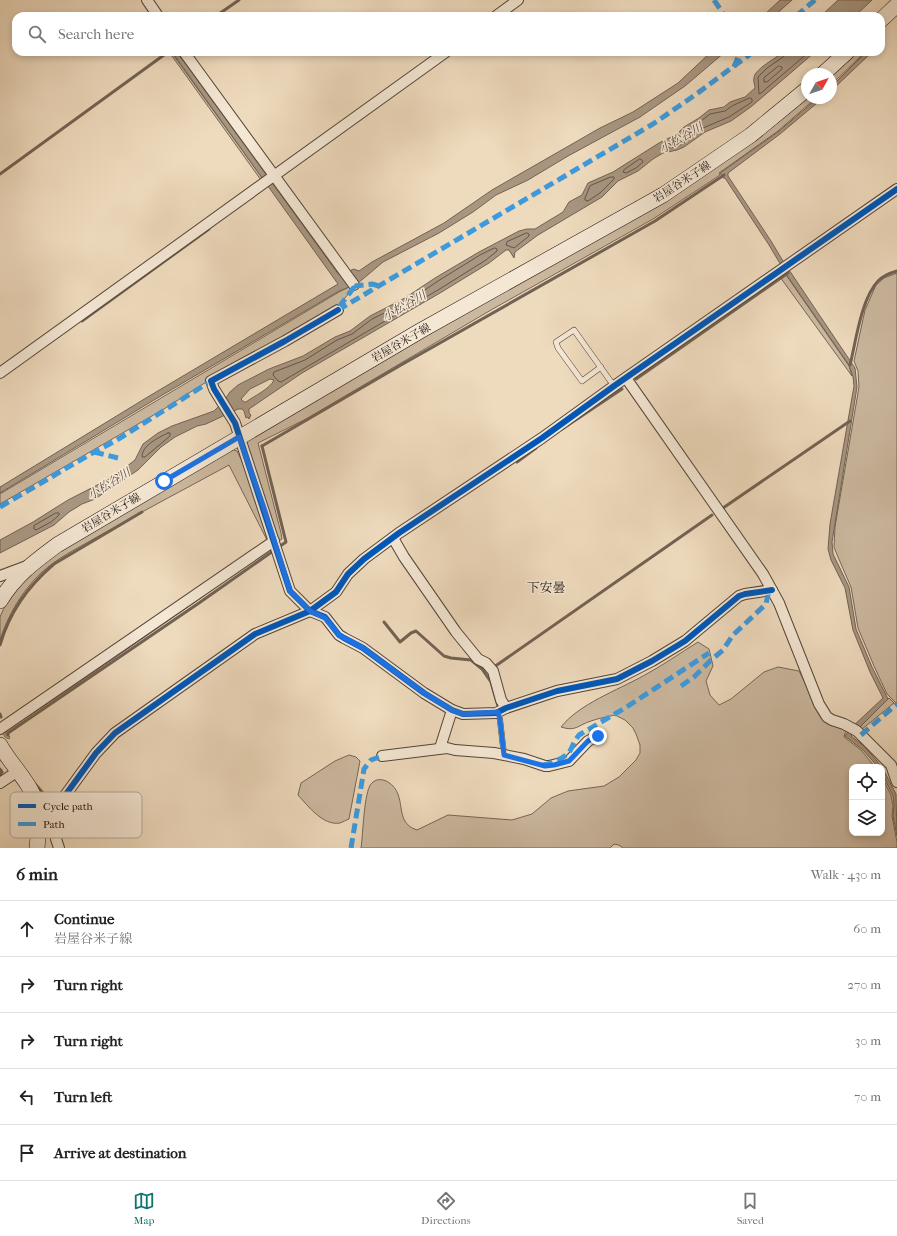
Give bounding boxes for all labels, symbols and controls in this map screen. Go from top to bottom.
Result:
search box [12,12,885,56]
icon: search [26,23,48,45]
text: Search here [58,25,134,43]
north arrow [801,68,837,104]
water label: 小松谷川 [657,119,707,156]
street label: 岩屋谷米子線 [651,159,713,205]
water label: 小松谷川 [380,287,430,324]
street label: 岩屋谷米子線 [369,321,433,365]
water label: 小松谷川 [85,464,135,503]
route start [155,472,173,490]
street label: 岩屋谷米子線 [79,490,143,536]
district label: 下安曇 [526,580,566,595]
route end [589,727,607,745]
map controls [849,764,885,836]
button: locate [849,764,885,800]
legend [10,792,142,838]
text: Cycle path [43,800,94,813]
button: layers [849,800,885,836]
text: Path [43,818,66,831]
text: 6 min [16,864,58,884]
text: Walk · 430 m [811,867,881,882]
text: Continue [54,910,114,928]
icon: ahead [16,918,38,940]
text: 60 m [853,921,881,936]
text: 岩屋谷米子線 [54,931,132,946]
icon: right [16,974,38,996]
text: Turn right [54,976,123,994]
text: 270 m [847,977,881,992]
icon: right [16,1030,38,1052]
text: Turn right [54,1032,123,1050]
text: 30 m [855,1033,881,1048]
icon: left [16,1086,38,1108]
text: Turn left [54,1088,112,1106]
text: 70 m [854,1089,881,1104]
icon: arrive [16,1142,38,1164]
text: Arrive at destination [54,1144,186,1162]
tab: Map [133,1190,155,1227]
tab: Directions [421,1190,471,1227]
tab: Saved [737,1190,764,1227]

